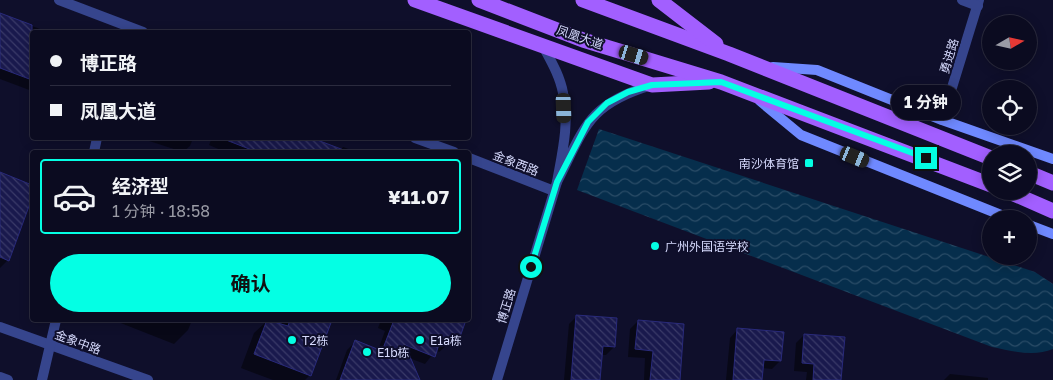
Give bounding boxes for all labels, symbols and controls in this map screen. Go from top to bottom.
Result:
north arrow [982,15,1038,70]
map controls [982,15,1037,265]
street label: 凤凰大道 [555,22,605,52]
street label: 勇进路 [937,37,961,75]
car [617,43,650,67]
text: 博正路 [80,51,137,74]
button: locate [982,80,1037,135]
callout: 1 分钟 [891,86,961,120]
text: 1 分钟 [904,92,948,112]
car [555,93,572,123]
text: 凤凰大道 [80,99,156,122]
car [838,144,871,170]
button: layers [982,145,1037,200]
street label: 金象西路 [491,147,541,179]
route end [915,147,937,169]
place label: 南沙体育馆 [739,156,799,171]
marker: 南沙体育馆 [803,157,815,169]
icon: car [52,174,97,219]
text: 经济型 [112,174,169,197]
text: ¥11.07 [388,185,449,208]
text: 1 分钟 · 18:58 [112,201,210,221]
button: + [982,210,1037,265]
place label: 广州外国语学校 [665,239,749,254]
marker: 广州外国语学校 [649,240,661,252]
button: 确认 [50,254,451,312]
route start [520,256,542,278]
street label: 博正路 [494,287,518,325]
street label: 金象中路 [53,327,103,357]
place label: T2栋 [302,333,328,348]
place label: E1a栋 [430,333,462,348]
marker: T2栋 [286,334,298,346]
marker: E1a栋 [414,334,426,346]
place label: E1b栋 [377,345,410,360]
marker: E1b栋 [361,346,373,358]

